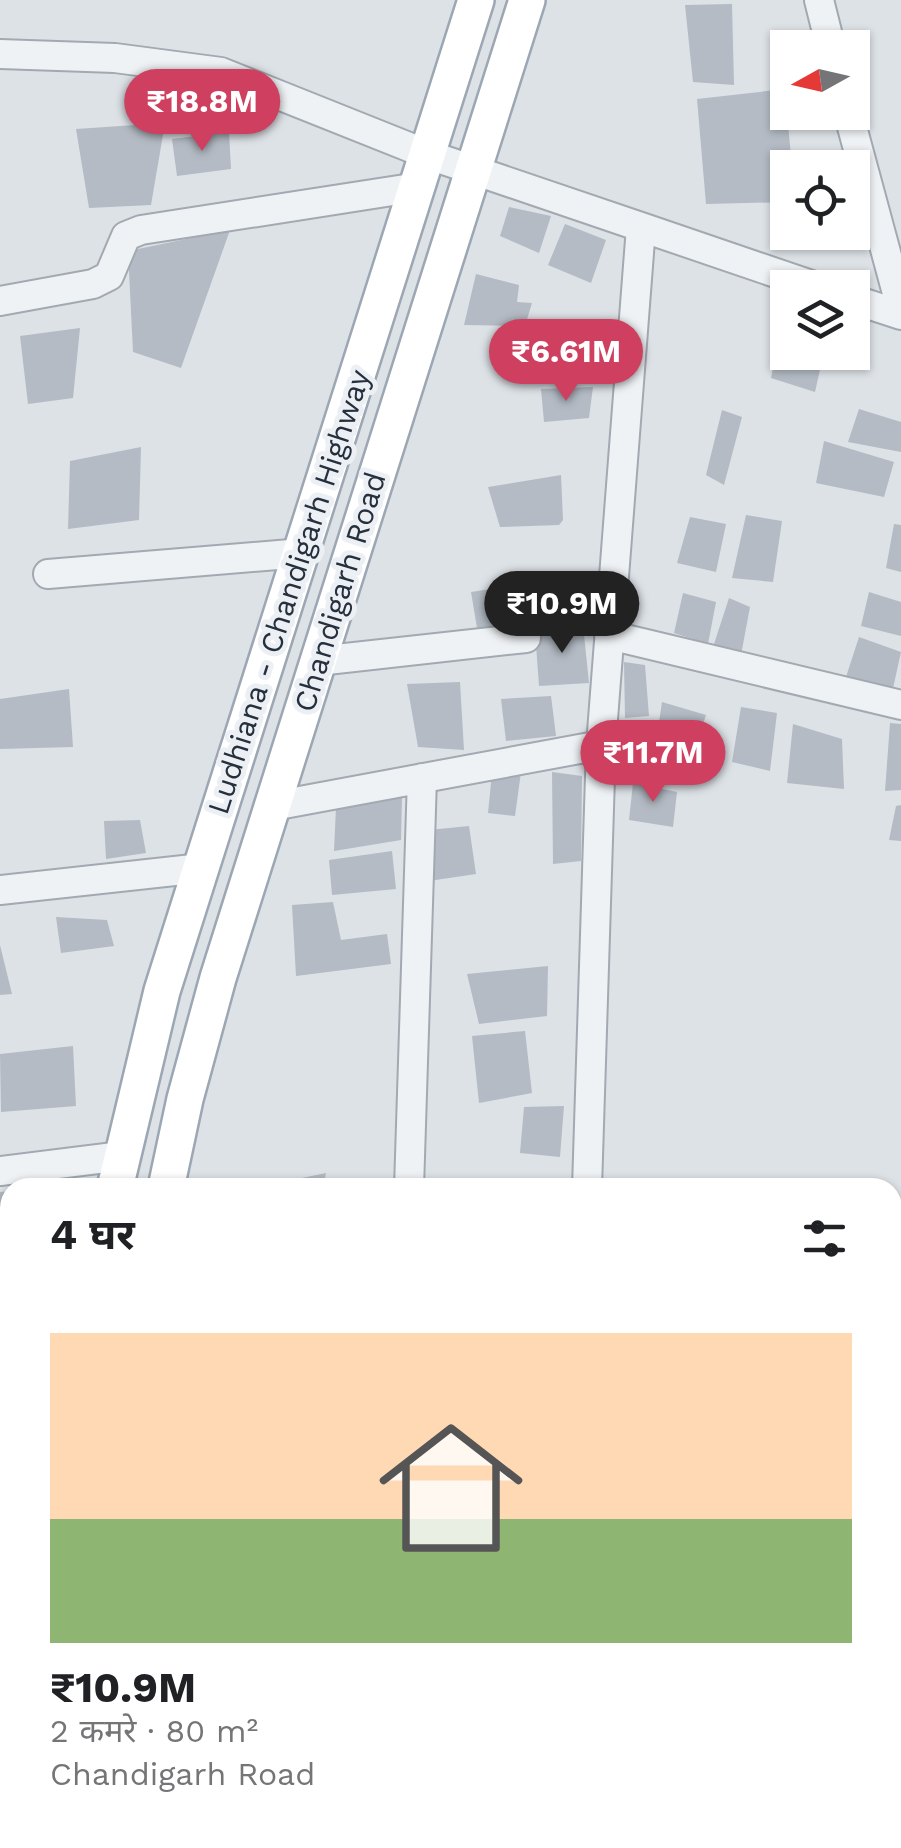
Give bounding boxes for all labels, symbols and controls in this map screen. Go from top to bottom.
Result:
north arrow [770,30,870,130]
map controls [770,30,870,370]
pin: ₹18.8M [121,69,283,154]
text: ₹18.8M [146,82,258,120]
button: locate [770,150,870,250]
button: layers [770,270,870,370]
pin: ₹6.61M [485,319,647,404]
text: ₹6.61M [511,332,621,370]
street label: Ludhiana - Chandigarh Highway [200,365,377,818]
street label: Chandigarh Road [286,468,393,716]
pin: ₹10.9M [481,571,643,656]
text: ₹10.9M [506,584,618,622]
pin: ₹11.7M [572,720,734,805]
text: ₹11.7M [602,733,704,771]
text: 4 घर [50,1210,135,1259]
icon: filters [797,1211,852,1266]
icon: home [361,1398,541,1578]
text: ₹10.9M [50,1663,196,1712]
text: 2 कमरे · 80 m² [50,1712,258,1750]
text: Chandigarh Road [50,1755,315,1793]

